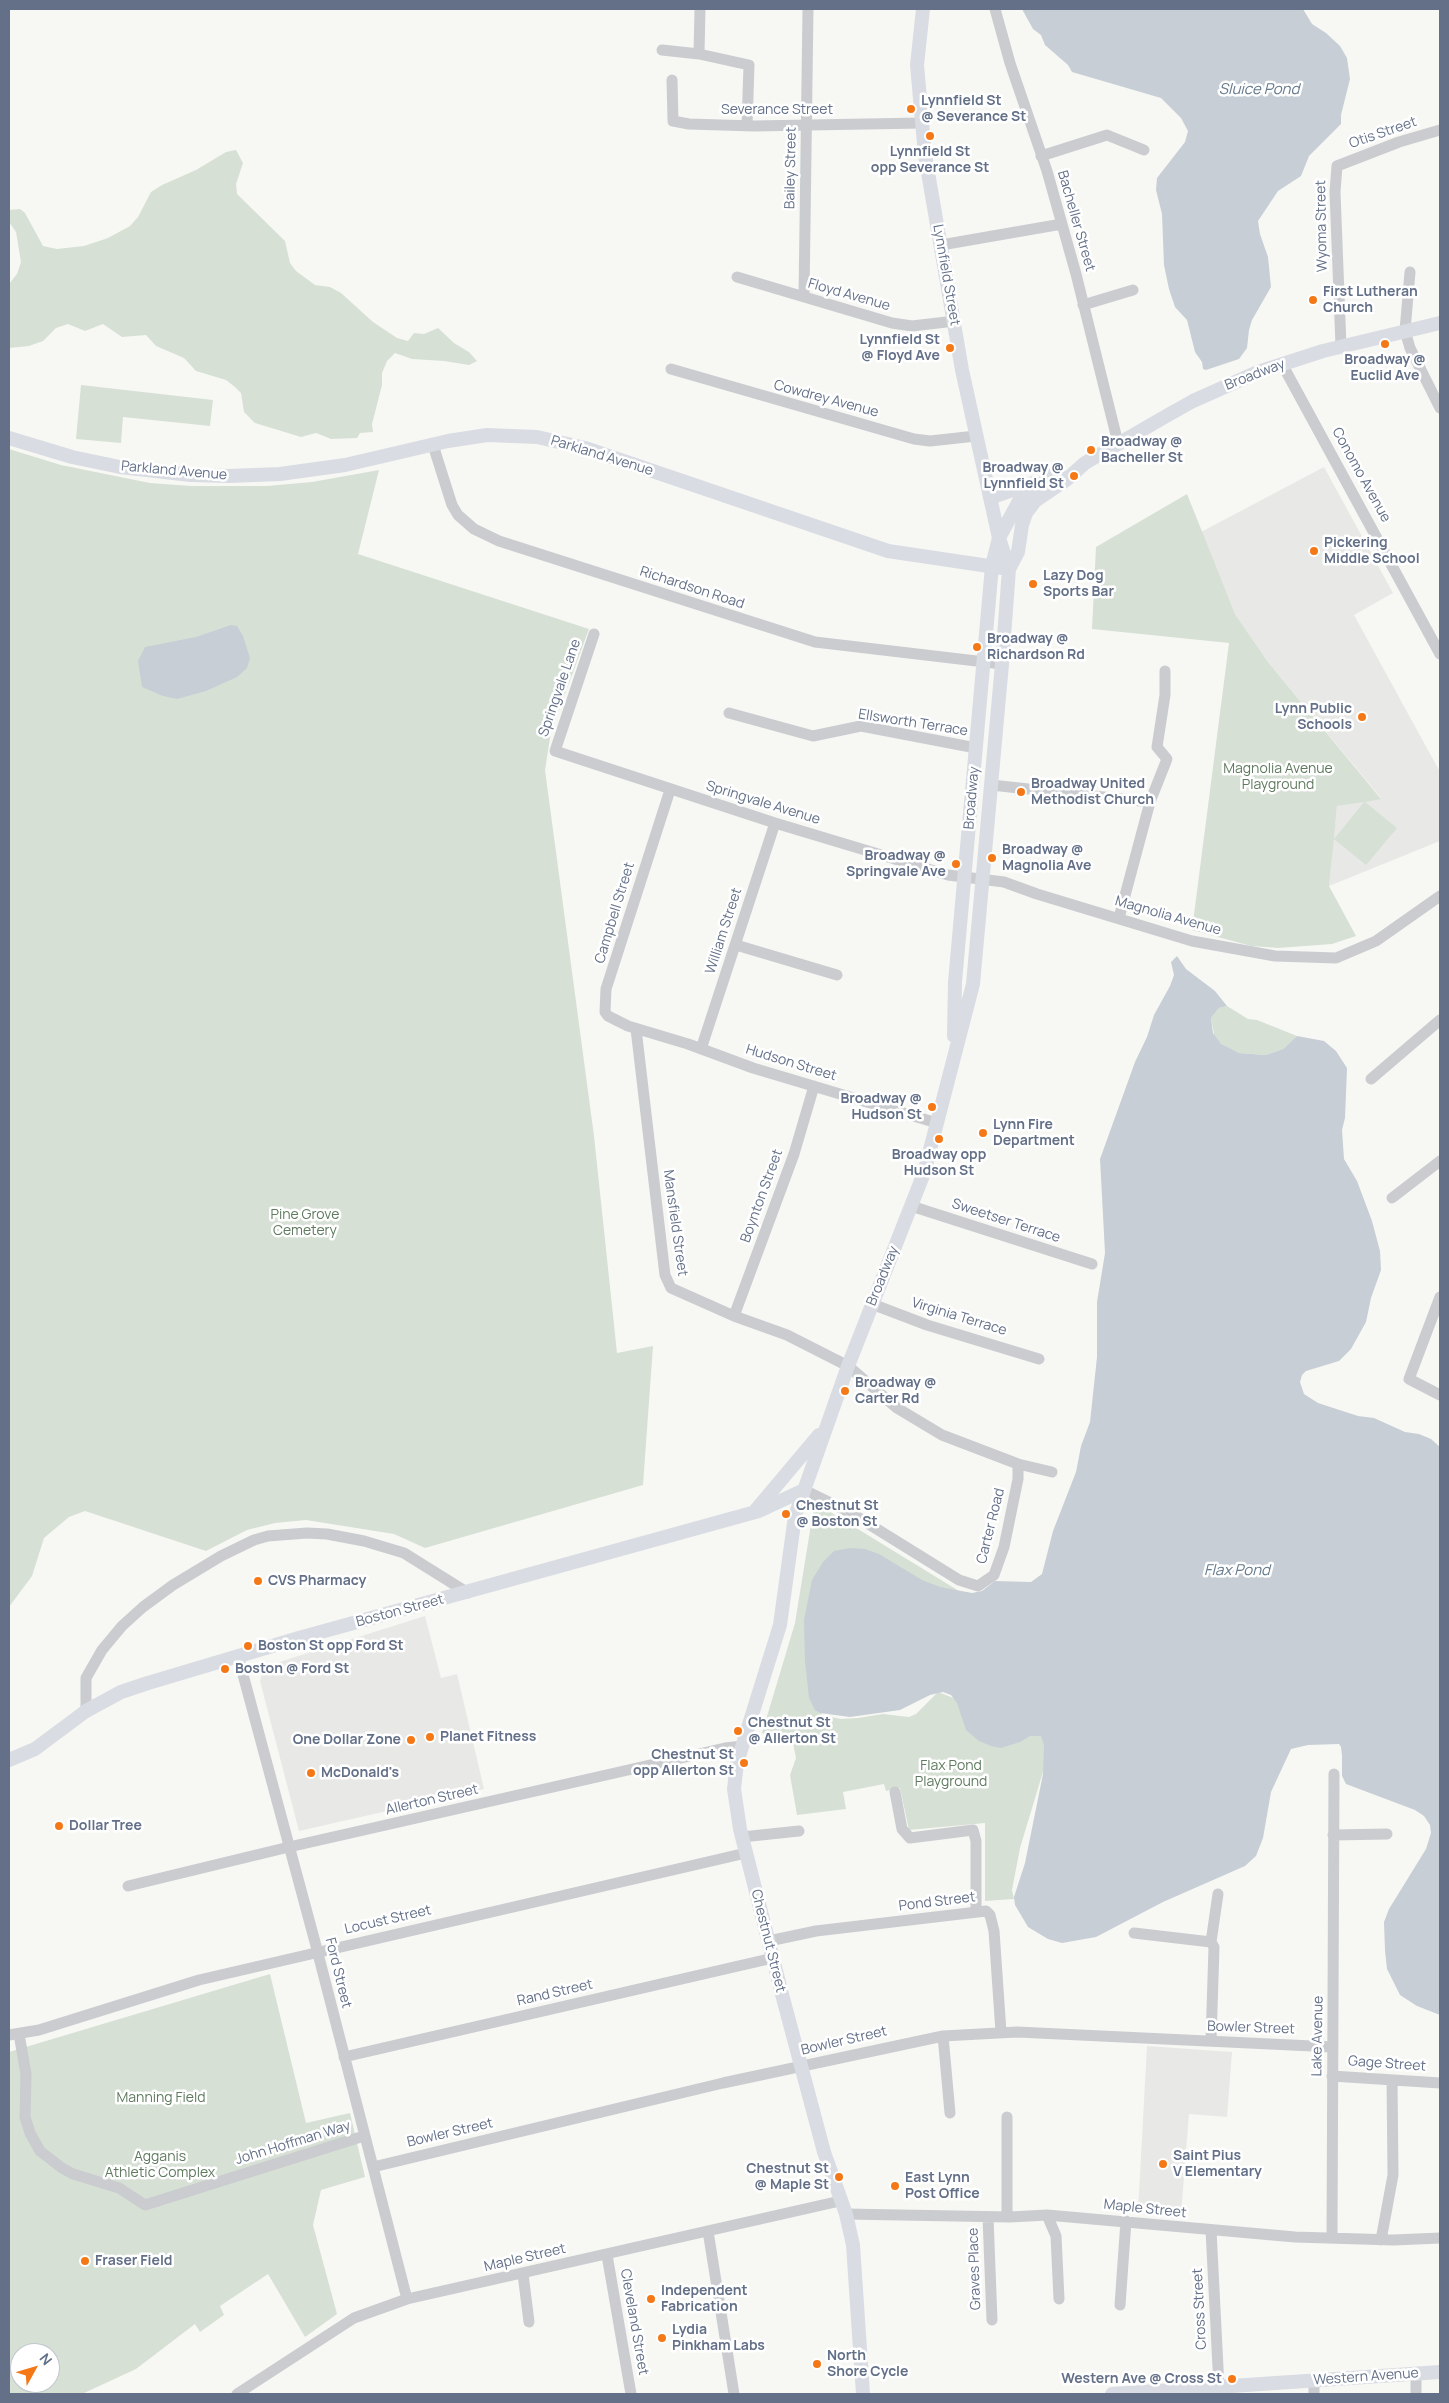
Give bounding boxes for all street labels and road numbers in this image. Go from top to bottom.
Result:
street label: Severance Street [721,102,833,118]
street label: Otis Street [1347,114,1419,152]
street label: Bailey Street [782,127,800,209]
street label: Bacheller Street [1054,169,1098,273]
street label: Wyoma Street [1313,180,1331,272]
street label: Lynnfield Street [929,223,963,327]
street label: Floyd Avenue [806,275,892,315]
street label: Broadway [1223,356,1287,394]
street label: Cowdrey Avenue [772,377,880,421]
street label: Conomo Avenue [1328,425,1394,525]
street label: Parkland Avenue [549,432,655,480]
street label: Parkland Avenue [120,458,228,484]
street label: Richardson Road [638,563,746,613]
street label: Springvale Lane [535,637,585,739]
street label: Ellsworth Terrace [857,706,969,740]
street label: Broadway [961,766,983,830]
street label: Springvale Avenue [704,778,822,828]
street label: Campbell Street [592,860,638,966]
street label: William Street [702,886,746,976]
street label: Magnolia Avenue [1113,893,1223,939]
street label: Hudson Street [744,1041,838,1085]
street label: Boynton Street [737,1147,787,1245]
street label: Mansfield Street [659,1169,691,1277]
street label: Sweetser Terrace [950,1196,1062,1246]
street label: Broadway [863,1244,903,1308]
street label: Virginia Terrace [909,1295,1009,1339]
street label: Carter Road [973,1486,1009,1566]
street label: Boston Street [354,1591,446,1631]
street label: Allerton Street [384,1781,480,1819]
street label: Chestnut Street [747,1888,789,1994]
street label: Pond Street [898,1889,976,1915]
street label: Locust Street [343,1902,433,1938]
street label: Ford Street [321,1936,355,2010]
street label: Rand Street [516,1976,594,2010]
street label: Lake Avenue [1309,1996,1327,2076]
street label: Bowler Street [1207,2018,1295,2038]
street label: Bowler Street [799,2023,889,2059]
street label: Gage Street [1347,2053,1427,2075]
street label: Bowler Street [405,2115,495,2151]
street label: John Hoffman Way [233,2118,353,2168]
street label: Maple Street [1103,2196,1187,2222]
street label: Graves Place [965,2227,985,2311]
street label: Maple Street [483,2240,567,2276]
street label: Cleveland Street [616,2267,652,2377]
street label: Cross Street [1189,2268,1211,2350]
street label: Western Avenue [1313,2365,1419,2389]

